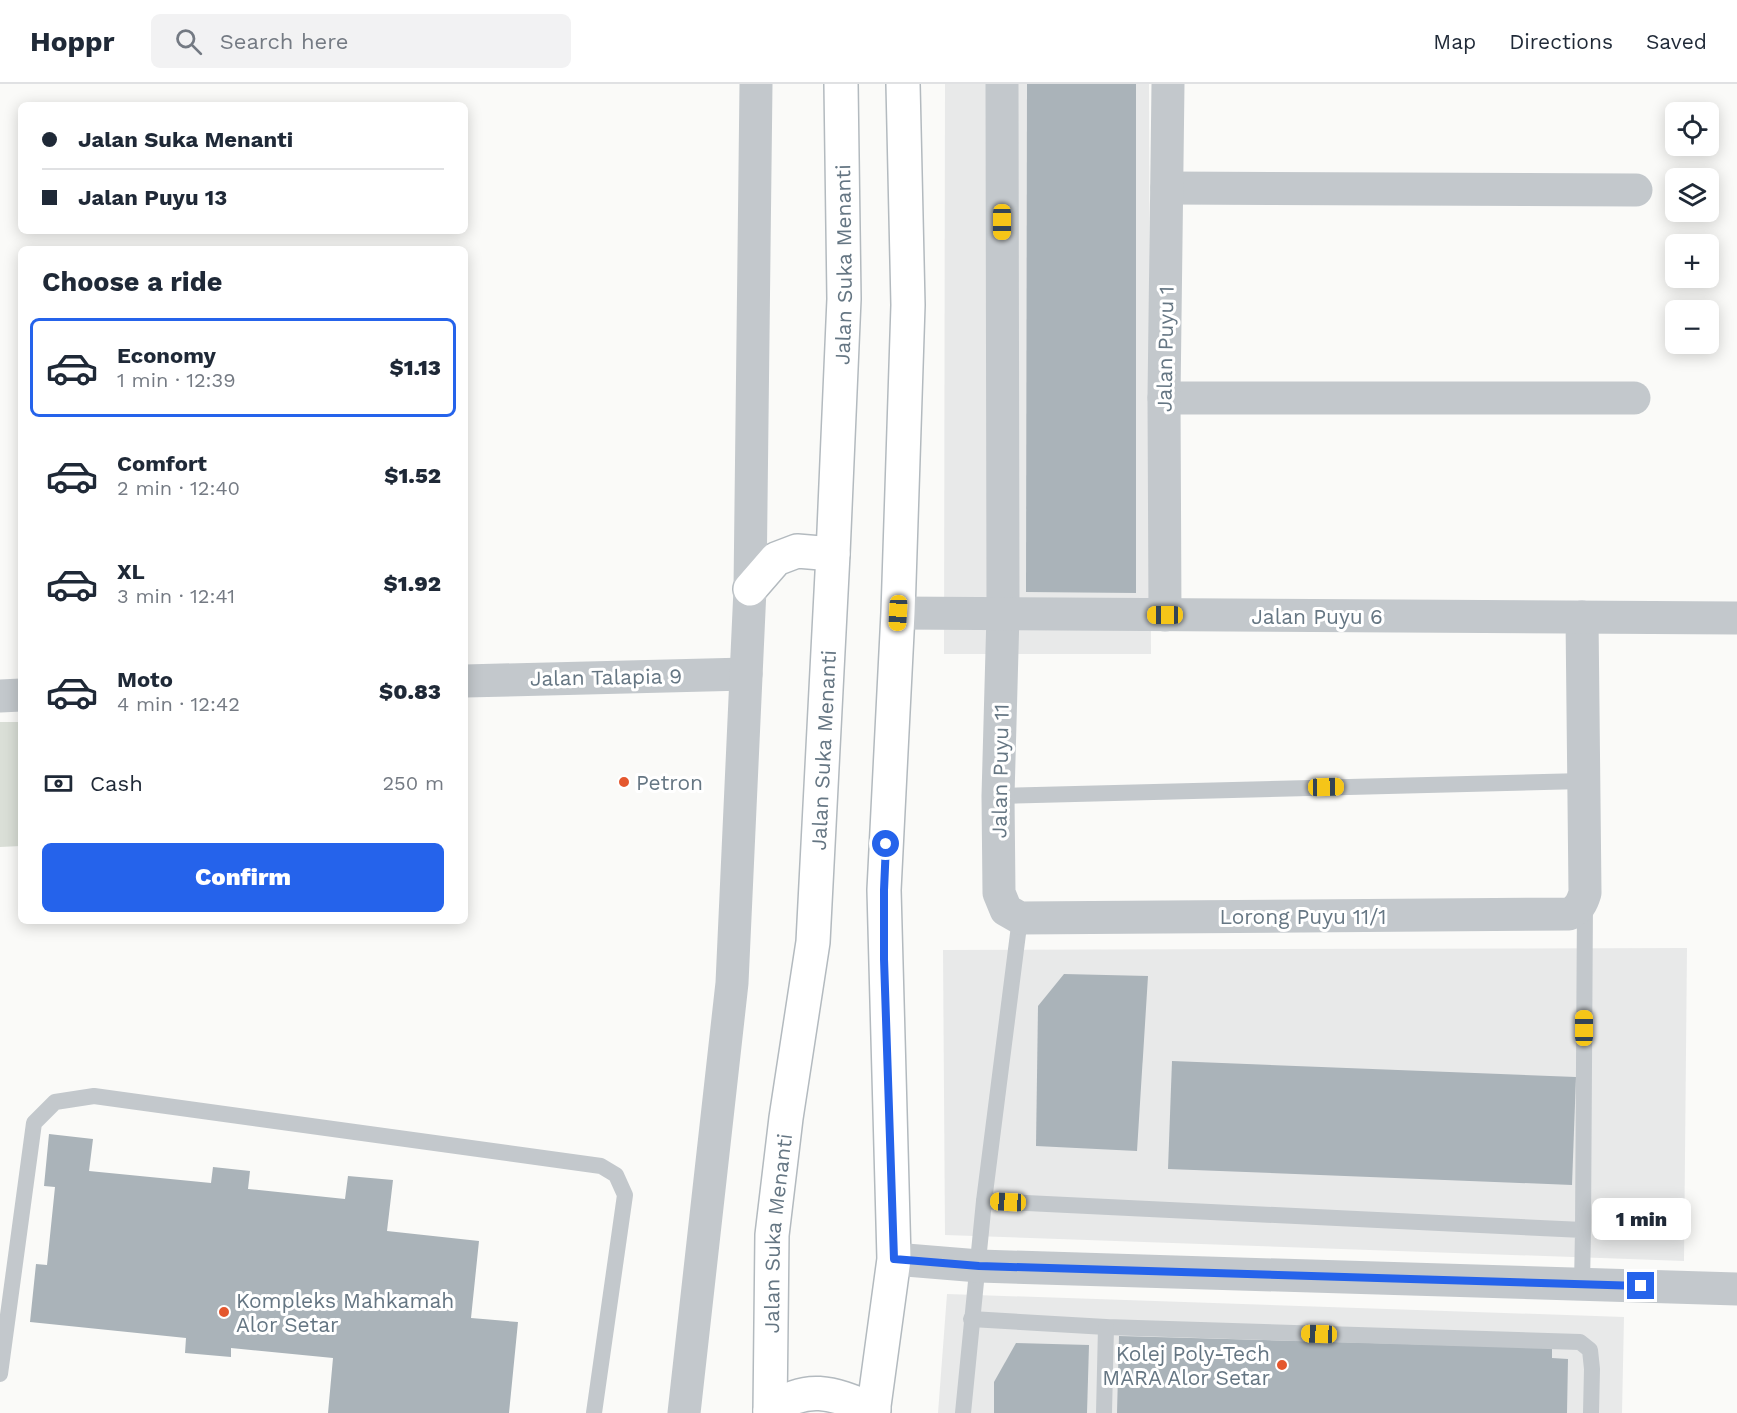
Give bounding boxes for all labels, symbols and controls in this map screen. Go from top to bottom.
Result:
search box [151,14,571,68]
text: Hoppr [30,25,115,58]
icon: search [172,25,205,58]
text: Search here [220,29,349,54]
text: Map [1433,29,1476,54]
text: Directions [1509,29,1613,54]
text: Saved [1646,29,1707,54]
map controls [1665,102,1719,354]
button: locate [1665,102,1719,156]
text: Jalan Suka Menanti [78,127,293,152]
street label: Jalan Suka Menanti [829,164,857,365]
button: layers [1665,168,1719,222]
text: Jalan Puyu 13 [78,185,227,210]
car [993,204,1011,240]
button: + [1665,234,1719,288]
text: Choose a ride [42,266,222,298]
street label: Jalan Puyu 1 [1151,286,1179,412]
button: − [1665,300,1719,354]
icon: car [45,341,99,395]
text: Economy [117,343,216,368]
text: $1.13 [390,355,441,380]
text: 1 min · 12:39 [117,368,236,392]
icon: car [45,449,99,503]
text: Comfort [117,451,207,476]
text: $1.52 [384,463,441,488]
text: 2 min · 12:40 [117,476,240,500]
icon: car [45,557,99,611]
text: XL [117,559,145,584]
text: $1.92 [384,571,441,596]
text: 3 min · 12:41 [117,584,235,608]
car [888,595,908,631]
street label: Jalan Puyu 6 [1251,604,1383,629]
car [1147,606,1183,624]
street label: Jalan Suka Menanti [805,649,841,851]
street label: Jalan Talapia 9 [530,663,682,691]
icon: car [45,665,99,719]
text: Moto [117,667,173,692]
text: $0.83 [379,679,441,704]
text: 4 min · 12:42 [117,692,240,716]
street label: Jalan Puyu 11 [986,704,1014,838]
icon: cash [42,767,75,800]
place label: Petron [636,770,703,795]
text: Cash [90,771,143,796]
text: 250 m [382,771,444,795]
marker: Petron [617,775,631,789]
car [1308,778,1344,796]
route start [872,830,899,857]
button: Confirm [42,843,444,912]
street label: Lorong Puyu 11/1 [1219,904,1387,929]
car [1575,1010,1593,1046]
street label: Jalan Suka Menanti [758,1132,797,1333]
car [990,1192,1026,1212]
callout: 1 min [1592,1199,1690,1241]
text: 1 min [1616,1207,1667,1231]
route end [1627,1272,1654,1299]
place label: Kompleks Mahkamah Alor Setar [236,1288,454,1337]
marker: Kompleks Mahkamah Alor Setar [217,1305,231,1319]
car [1301,1324,1337,1344]
place label: Kolej Poly-Tech MARA Alor Setar [1102,1341,1270,1390]
marker: Kolej Poly-Tech MARA Alor Setar [1275,1358,1289,1372]

